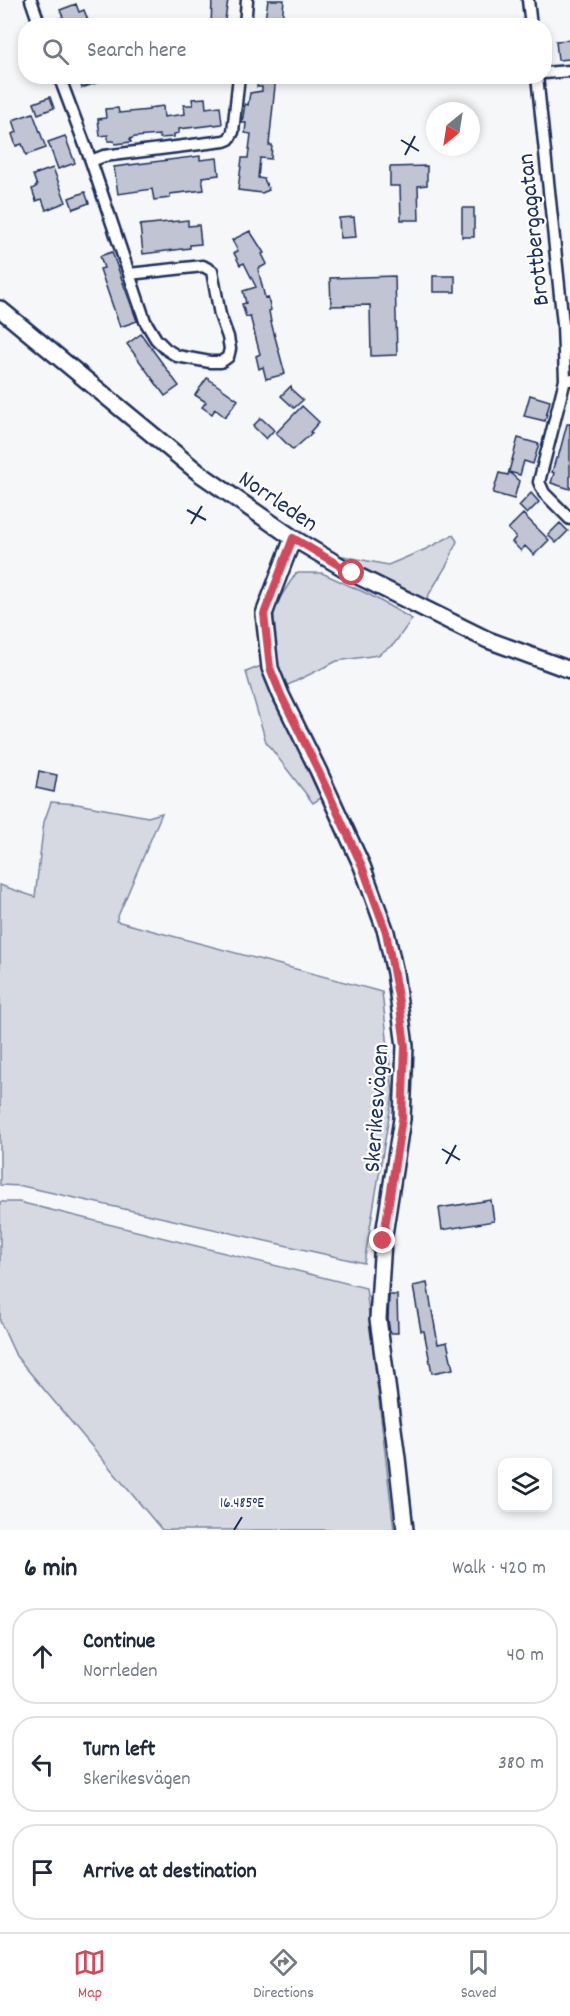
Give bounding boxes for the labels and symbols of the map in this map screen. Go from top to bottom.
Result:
north arrow [426,102,480,156]
street label: Brottbergagatan [510,152,560,308]
street label: Norrleden [231,463,324,542]
route start [338,559,364,585]
street label: Skerikesvägen [357,1043,399,1174]
route end [369,1227,395,1253]
text: 16.485°E [220,1493,264,1515]

